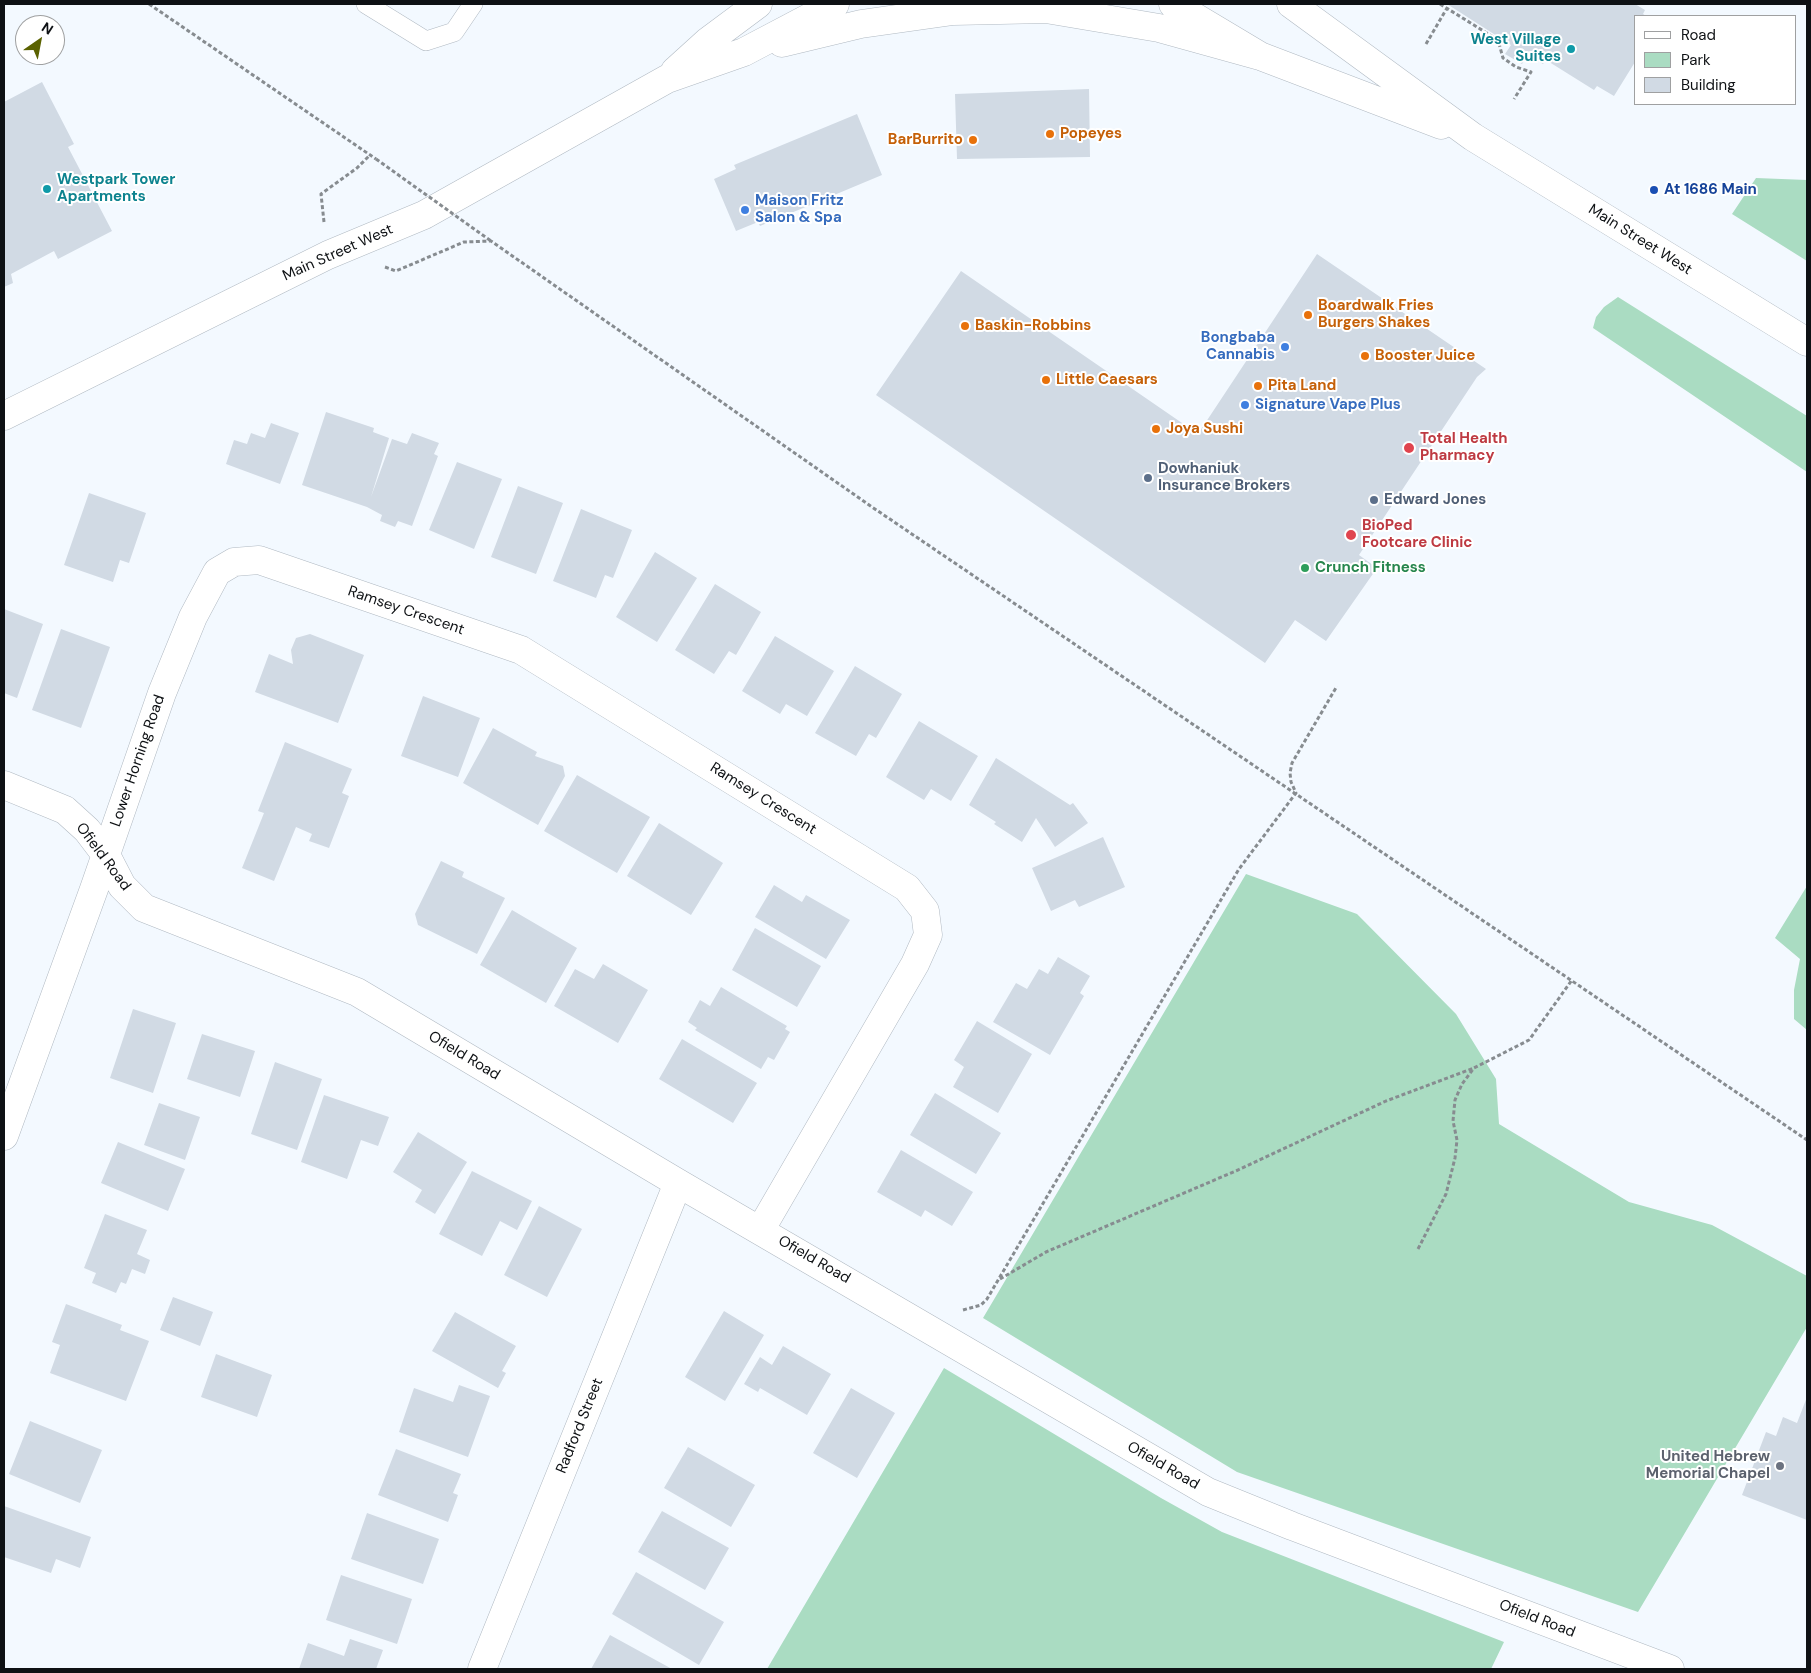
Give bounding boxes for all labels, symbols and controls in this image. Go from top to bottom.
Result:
north arrow [15,15,65,65]
legend [1634,15,1796,105]
text: N [38,18,57,39]
text: Road [1681,25,1716,45]
place label: West Village Suites [1471,31,1561,66]
marker: West Village Suites [1565,43,1577,55]
text: Park [1681,50,1711,70]
text: Building [1681,75,1736,95]
place label: Popeyes [1060,125,1122,143]
marker: Popeyes [1044,128,1056,140]
place label: BarBurrito [888,131,963,149]
marker: BarBurrito [967,134,979,146]
place label: Westpark Tower Apartments [57,171,175,206]
place label: At 1686 Main [1664,181,1757,199]
marker: Westpark Tower Apartments [41,183,53,195]
marker: At 1686 Main [1648,184,1660,196]
place label: Maison Fritz Salon & Spa [755,192,844,227]
street label: Main Street West [1585,201,1695,279]
marker: Maison Fritz Salon & Spa [739,204,751,216]
street label: Main Street West [280,221,396,285]
place label: Boardwalk Fries Burgers Shakes [1318,297,1434,332]
marker: Boardwalk Fries Burgers Shakes [1302,309,1314,321]
place label: Baskin-Robbins [975,317,1091,335]
marker: Baskin-Robbins [959,320,971,332]
place label: Bongbaba Cannabis [1201,329,1275,364]
marker: Bongbaba Cannabis [1279,341,1291,353]
place label: Booster Juice [1375,347,1475,365]
marker: Booster Juice [1359,350,1371,362]
place label: Little Caesars [1056,371,1158,389]
marker: Little Caesars [1040,374,1052,386]
place label: Pita Land [1268,377,1336,395]
marker: Pita Land [1252,380,1264,392]
place label: Signature Vape Plus [1255,396,1401,414]
marker: Signature Vape Plus [1239,399,1251,411]
place label: Joya Sushi [1166,420,1243,438]
marker: Joya Sushi [1150,423,1162,435]
place label: Total Health Pharmacy [1420,430,1508,465]
marker: Total Health Pharmacy [1402,441,1416,455]
place label: Dowhaniuk Insurance Brokers [1158,460,1290,495]
marker: Dowhaniuk Insurance Brokers [1142,472,1154,484]
place label: Edward Jones [1384,491,1486,509]
marker: Edward Jones [1368,494,1380,506]
place label: BioPed Footcare Clinic [1362,517,1472,552]
marker: BioPed Footcare Clinic [1344,528,1358,542]
place label: Crunch Fitness [1315,559,1426,577]
marker: Crunch Fitness [1299,562,1311,574]
street label: Ramsey Crescent [345,583,467,639]
street label: Lower Horning Road [107,693,169,829]
street label: Ramsey Crescent [707,759,819,839]
street label: Ofield Road [72,820,134,894]
street label: Ofield Road [425,1028,503,1084]
street label: Ofield Road [775,1232,853,1288]
street label: Radford Street [553,1376,607,1476]
street label: Ofield Road [1124,1438,1202,1494]
place label: United Hebrew Memorial Chapel [1646,1448,1770,1483]
marker: United Hebrew Memorial Chapel [1774,1460,1786,1472]
street label: Ofield Road [1496,1596,1578,1642]

